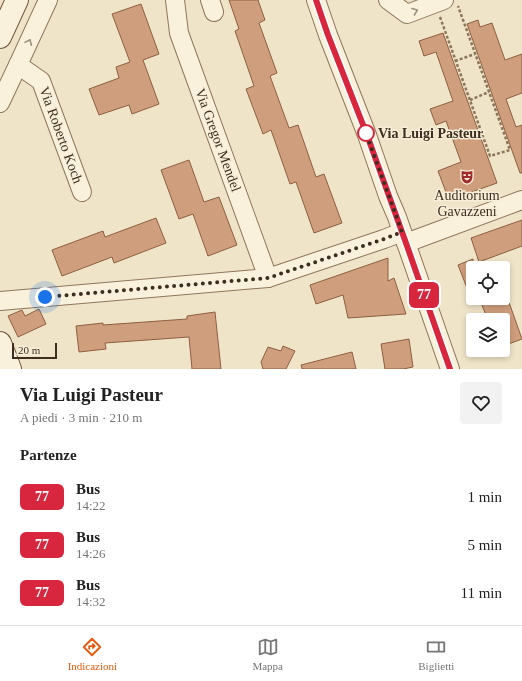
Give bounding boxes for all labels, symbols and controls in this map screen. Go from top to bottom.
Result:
one-way arrow [411,8,418,16]
one-way arrow [24,39,32,47]
street label: Via Roberto Koch [37,85,85,185]
street label: Via Gregor Mendel [192,86,244,194]
marker: Via Luigi Pasteur [357,124,375,142]
place label: Via Luigi Pasteur [378,126,483,141]
theatre icon: Auditorium Gavazzeni [459,169,475,185]
place label: Auditorium Gavazzeni [434,188,500,219]
map controls [466,261,510,357]
button: locate [466,261,510,305]
line badge: 77 [406,282,442,308]
your location [35,287,55,307]
text: 77 [417,287,431,302]
button: layers [466,313,510,357]
scale bar [12,341,57,360]
text: 20 m [18,344,40,356]
button: heart [460,382,502,424]
text: Via Luigi Pasteur [20,384,163,405]
text: A piedi · 3 min · 210 m [20,410,142,425]
text: Partenze [20,447,77,463]
text: Bus [76,481,100,497]
text: 77 [35,489,49,504]
text: 1 min [467,489,502,505]
text: 14:22 [76,498,106,513]
text: Bus [76,529,100,545]
text: 77 [35,537,49,552]
text: 5 min [467,537,502,553]
text: 14:26 [76,546,106,561]
text: Bus [76,577,100,593]
text: 77 [35,585,49,600]
text: 11 min [460,585,502,601]
text: 14:32 [76,594,106,609]
tab: Indicazioni [68,636,117,672]
tab: Mappa [252,636,283,672]
tab: Biglietti [418,636,454,672]

